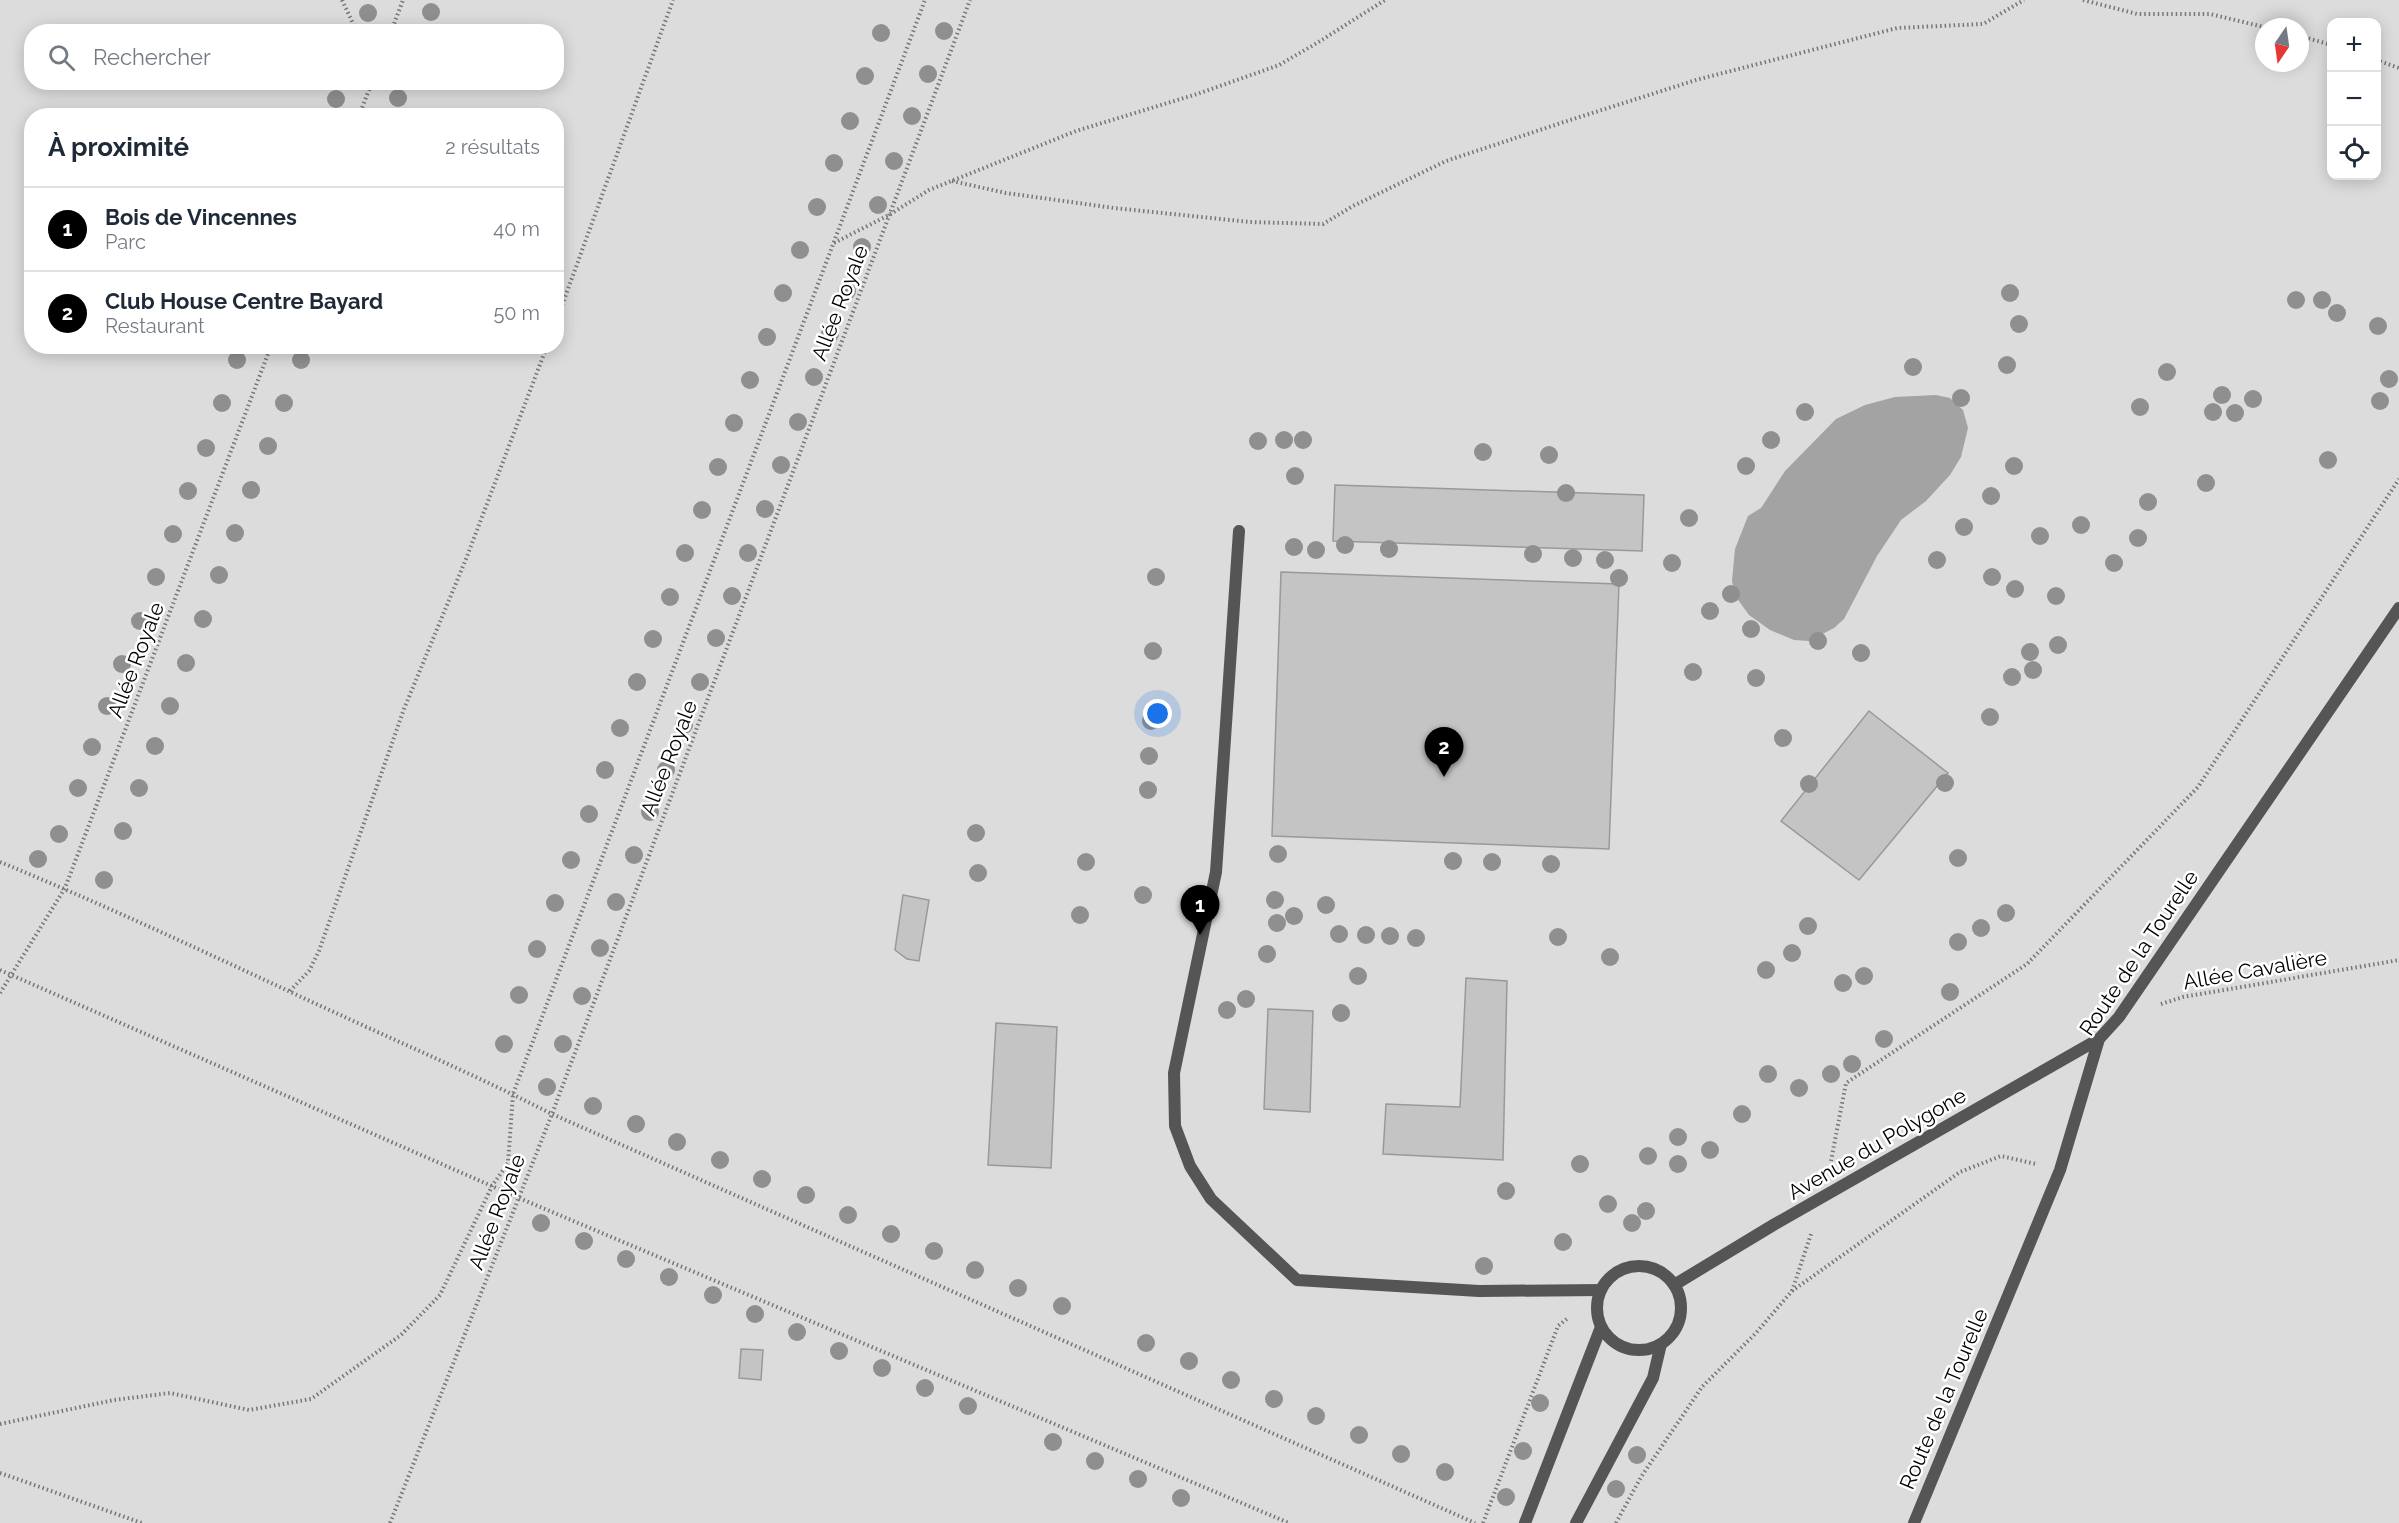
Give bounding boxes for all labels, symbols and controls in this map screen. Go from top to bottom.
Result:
north arrow [2255,18,2309,72]
map controls [2327,18,2381,180]
button: + [2327,18,2381,72]
search box [24,24,564,90]
icon: search [45,41,78,74]
text: Rechercher [93,44,211,70]
button: − [2327,72,2381,126]
button: locate [2327,126,2381,180]
text: À proximité [48,132,189,162]
text: 2 résultats [445,135,540,159]
text: Bois de Vincennes [105,204,297,230]
text: 1 [63,217,72,241]
text: 40 m [493,217,540,241]
text: Parc [105,230,146,254]
street label: Allée Royale [806,242,873,364]
text: Club House Centre Bayard [105,288,383,314]
text: 2 [62,301,73,325]
text: 50 m [493,301,540,325]
text: Restaurant [105,314,205,338]
street label: Allée Royale [102,599,169,721]
street label: Allée Royale [635,697,702,819]
your location [1143,699,1172,728]
pin: 2 [1424,728,1464,777]
street label: Route de la Tourelle [2074,865,2203,1040]
pin: 1 [1180,886,1220,935]
street label: Allée Cavalière [2181,945,2329,994]
street label: Avenue du Polygone [1783,1082,1970,1205]
street label: Allée Royale [463,1151,530,1273]
street label: Route de la Tourelle [1894,1305,1993,1493]

